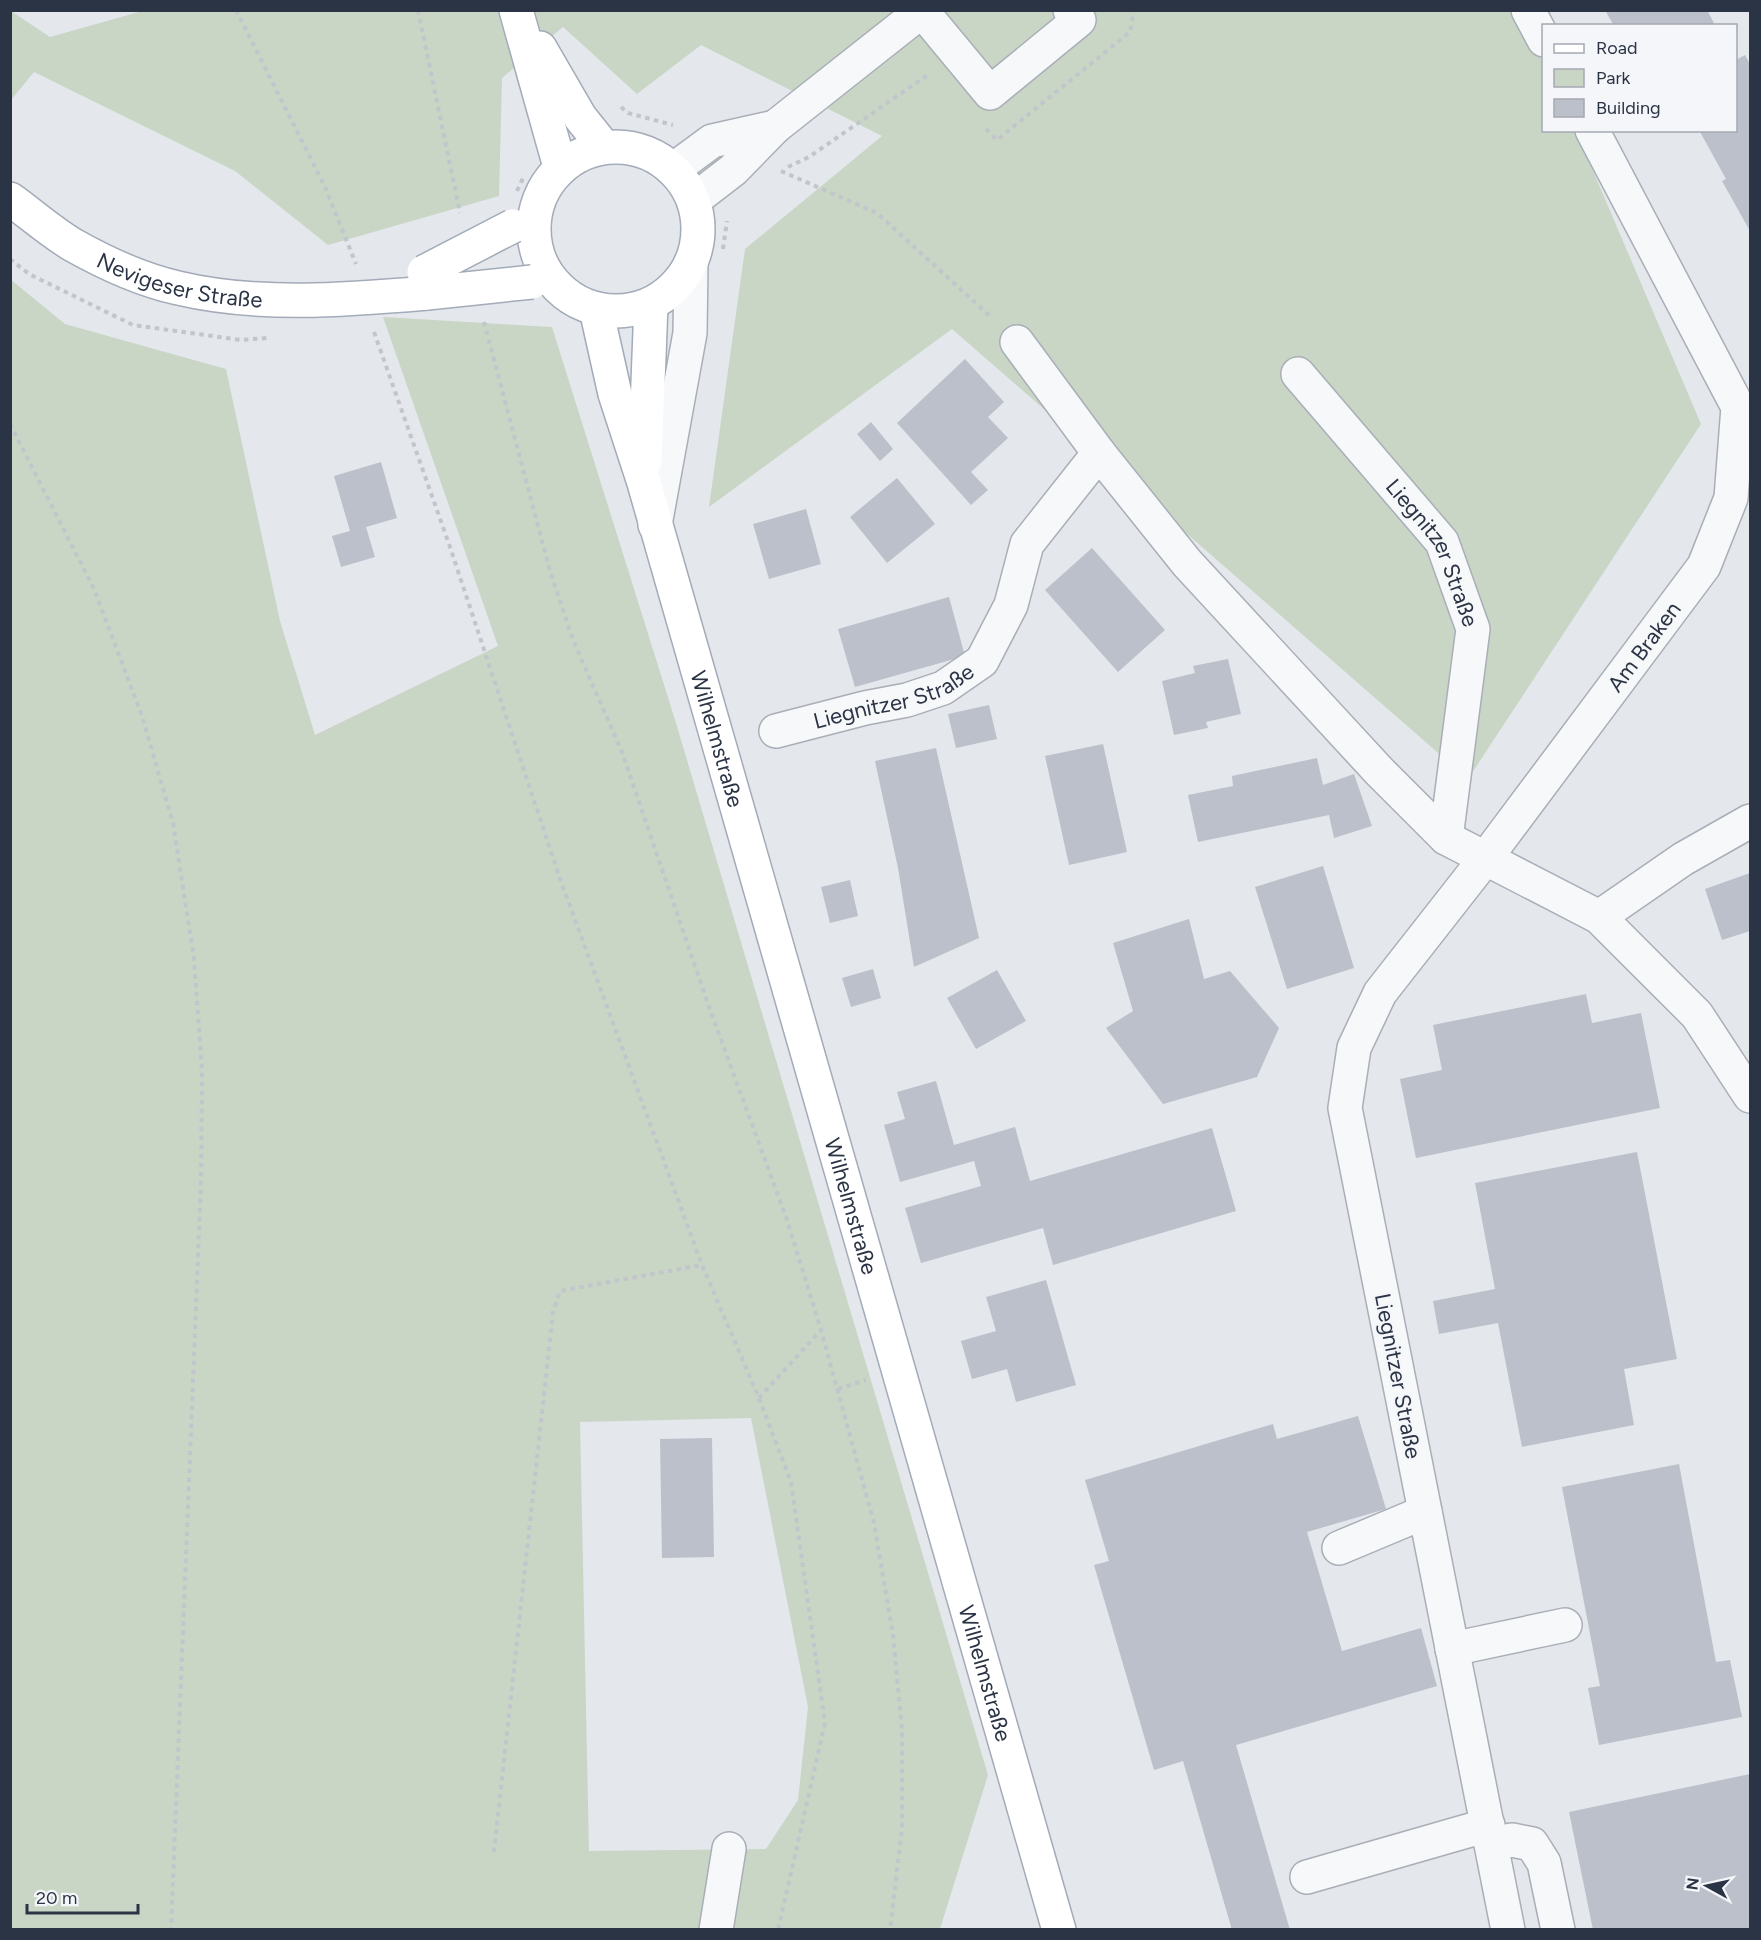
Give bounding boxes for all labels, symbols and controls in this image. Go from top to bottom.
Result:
legend [1542,24,1737,132]
text: Road [1596,37,1637,59]
text: Park [1596,67,1631,89]
text: Building [1596,97,1661,119]
street label: Nevigeser Straße [93,246,263,313]
street label: Liegnitzer Straße [1380,473,1484,630]
street label: Am Braken [1601,596,1686,697]
street label: Liegnitzer Straße [810,657,979,734]
street label: Wilhelmstraße [685,668,750,810]
street label: Wilhelmstraße [819,1135,884,1277]
street label: Liegnitzer Straße [1369,1291,1427,1461]
street label: Wilhelmstraße [953,1602,1018,1745]
north arrow [1677,1856,1737,1916]
scale bar [27,1877,138,1915]
text: N [1682,1877,1703,1891]
text: 20 m [36,1887,77,1909]

